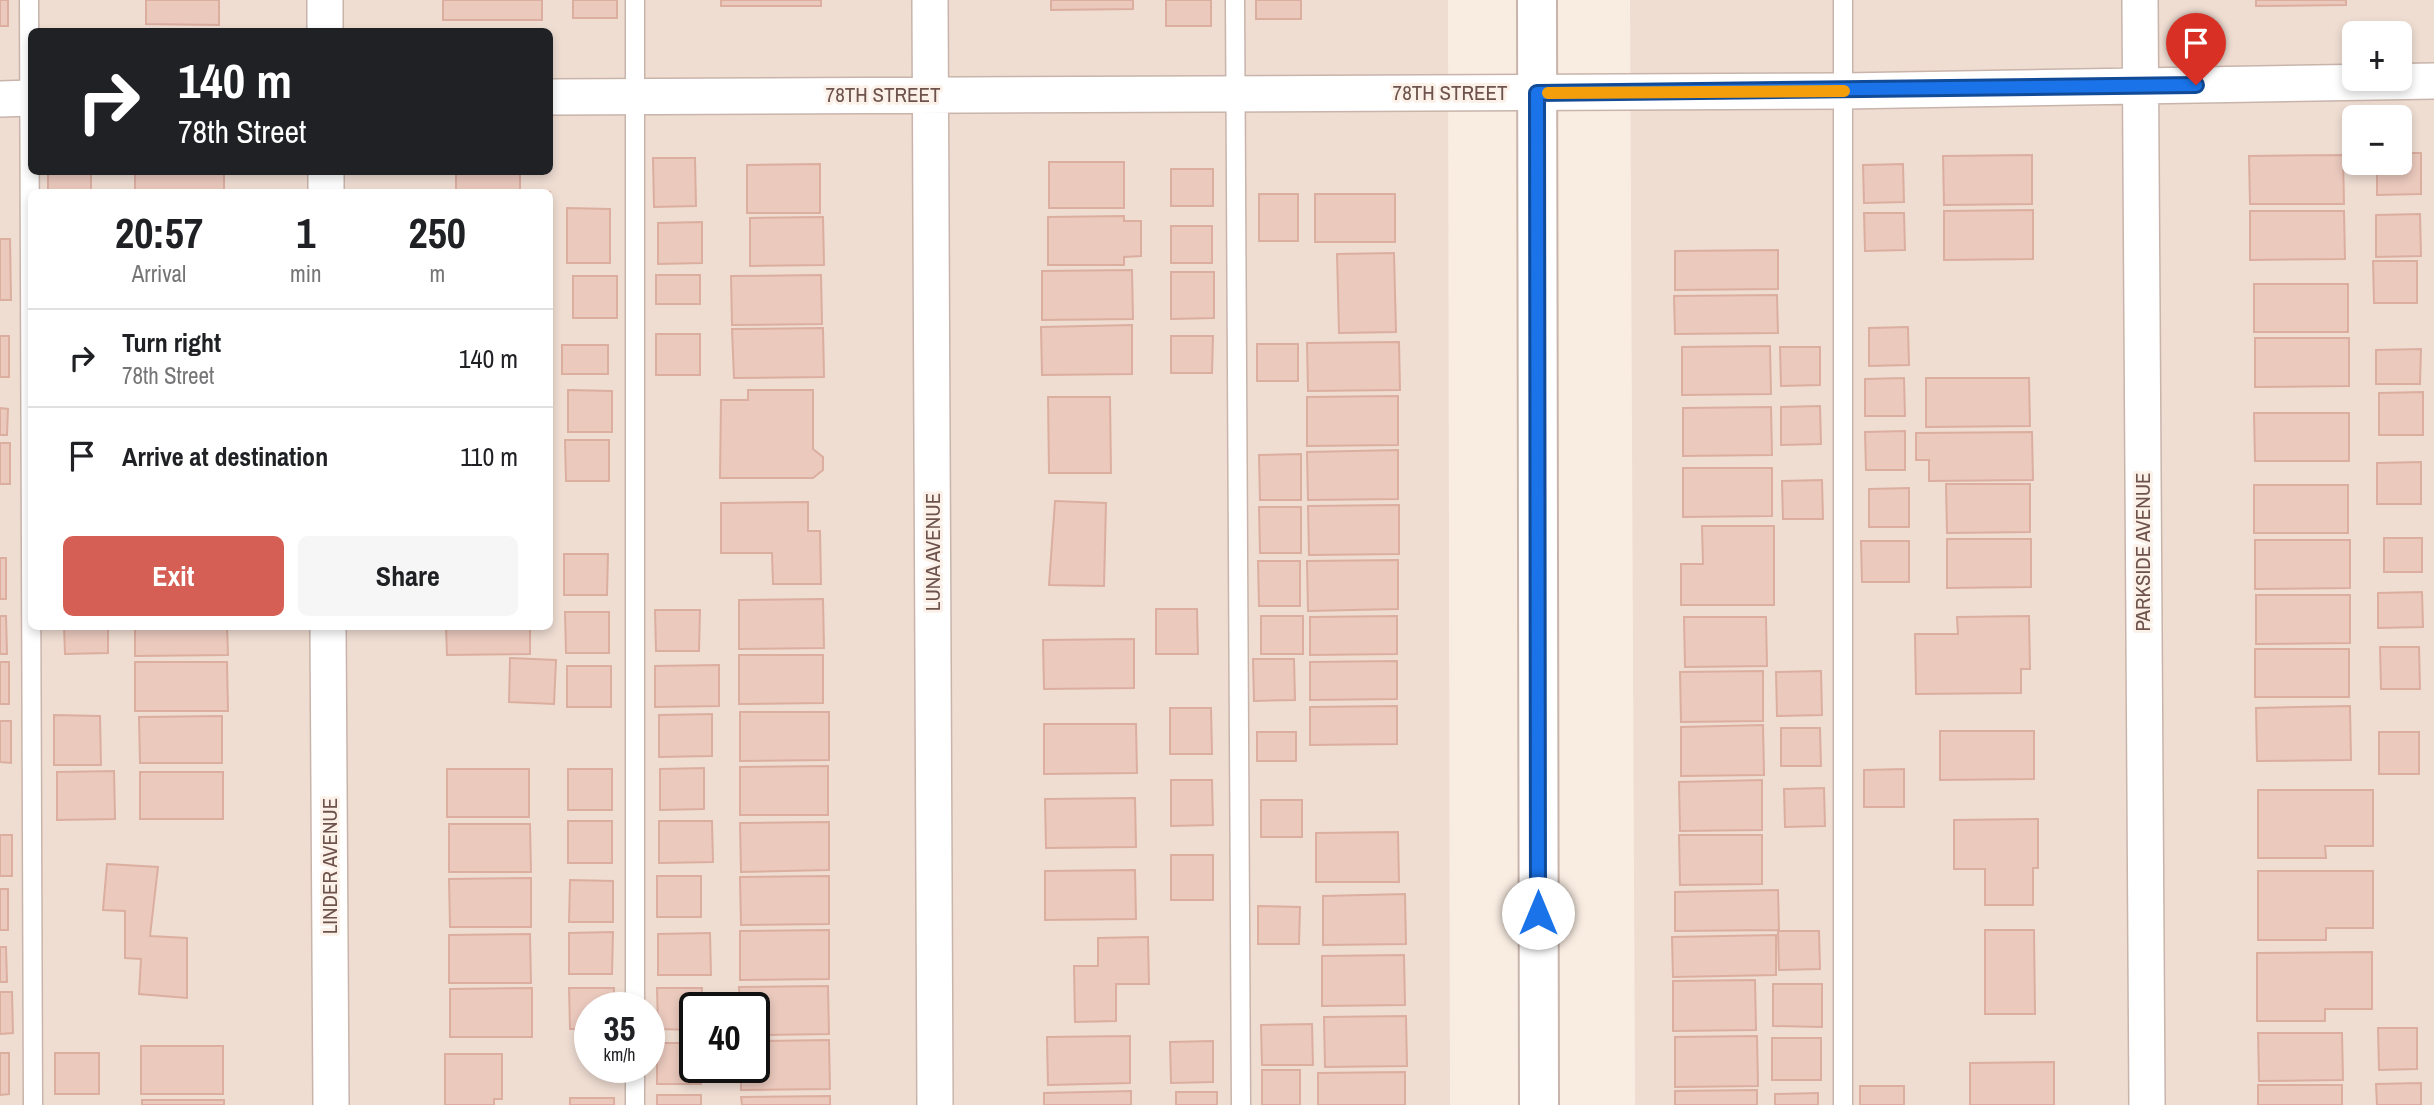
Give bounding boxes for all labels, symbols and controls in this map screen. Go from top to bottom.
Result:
pin [2166,13,2226,85]
map controls [2342,21,2412,175]
button: + [2342,21,2412,91]
icon: arrive [2177,24,2215,62]
text: 140 m [178,47,292,113]
icon: right [63,56,154,147]
street label: 78TH STREET [1393,78,1508,107]
street label: 78TH STREET [826,80,941,109]
button: − [2342,105,2412,175]
text: 78th Street [178,110,306,153]
text: 20:57 [115,205,203,261]
text: 1 [296,205,315,261]
text: 250 [409,205,466,261]
text: Arrival [132,258,186,289]
text: min [290,258,322,289]
text: m [429,258,445,289]
text: Turn right [122,325,221,360]
icon: right [63,339,101,377]
text: 140 m [459,341,518,376]
text: 78th Street [122,360,214,391]
icon: arrive [63,437,101,475]
text: Arrive at destination [122,439,328,474]
text: 110 m [460,439,518,474]
street label: PARKSIDE AVENUE [2128,472,2157,632]
street label: LUNA AVENUE [918,493,947,611]
button: Exit [63,536,284,616]
button: Share [298,536,518,616]
street label: LINDER AVENUE [315,798,344,934]
position arrow [1501,876,1575,950]
speed limit sign: 40 [679,992,770,1083]
text: 35 [604,1005,635,1052]
text: km/h [604,1042,636,1067]

